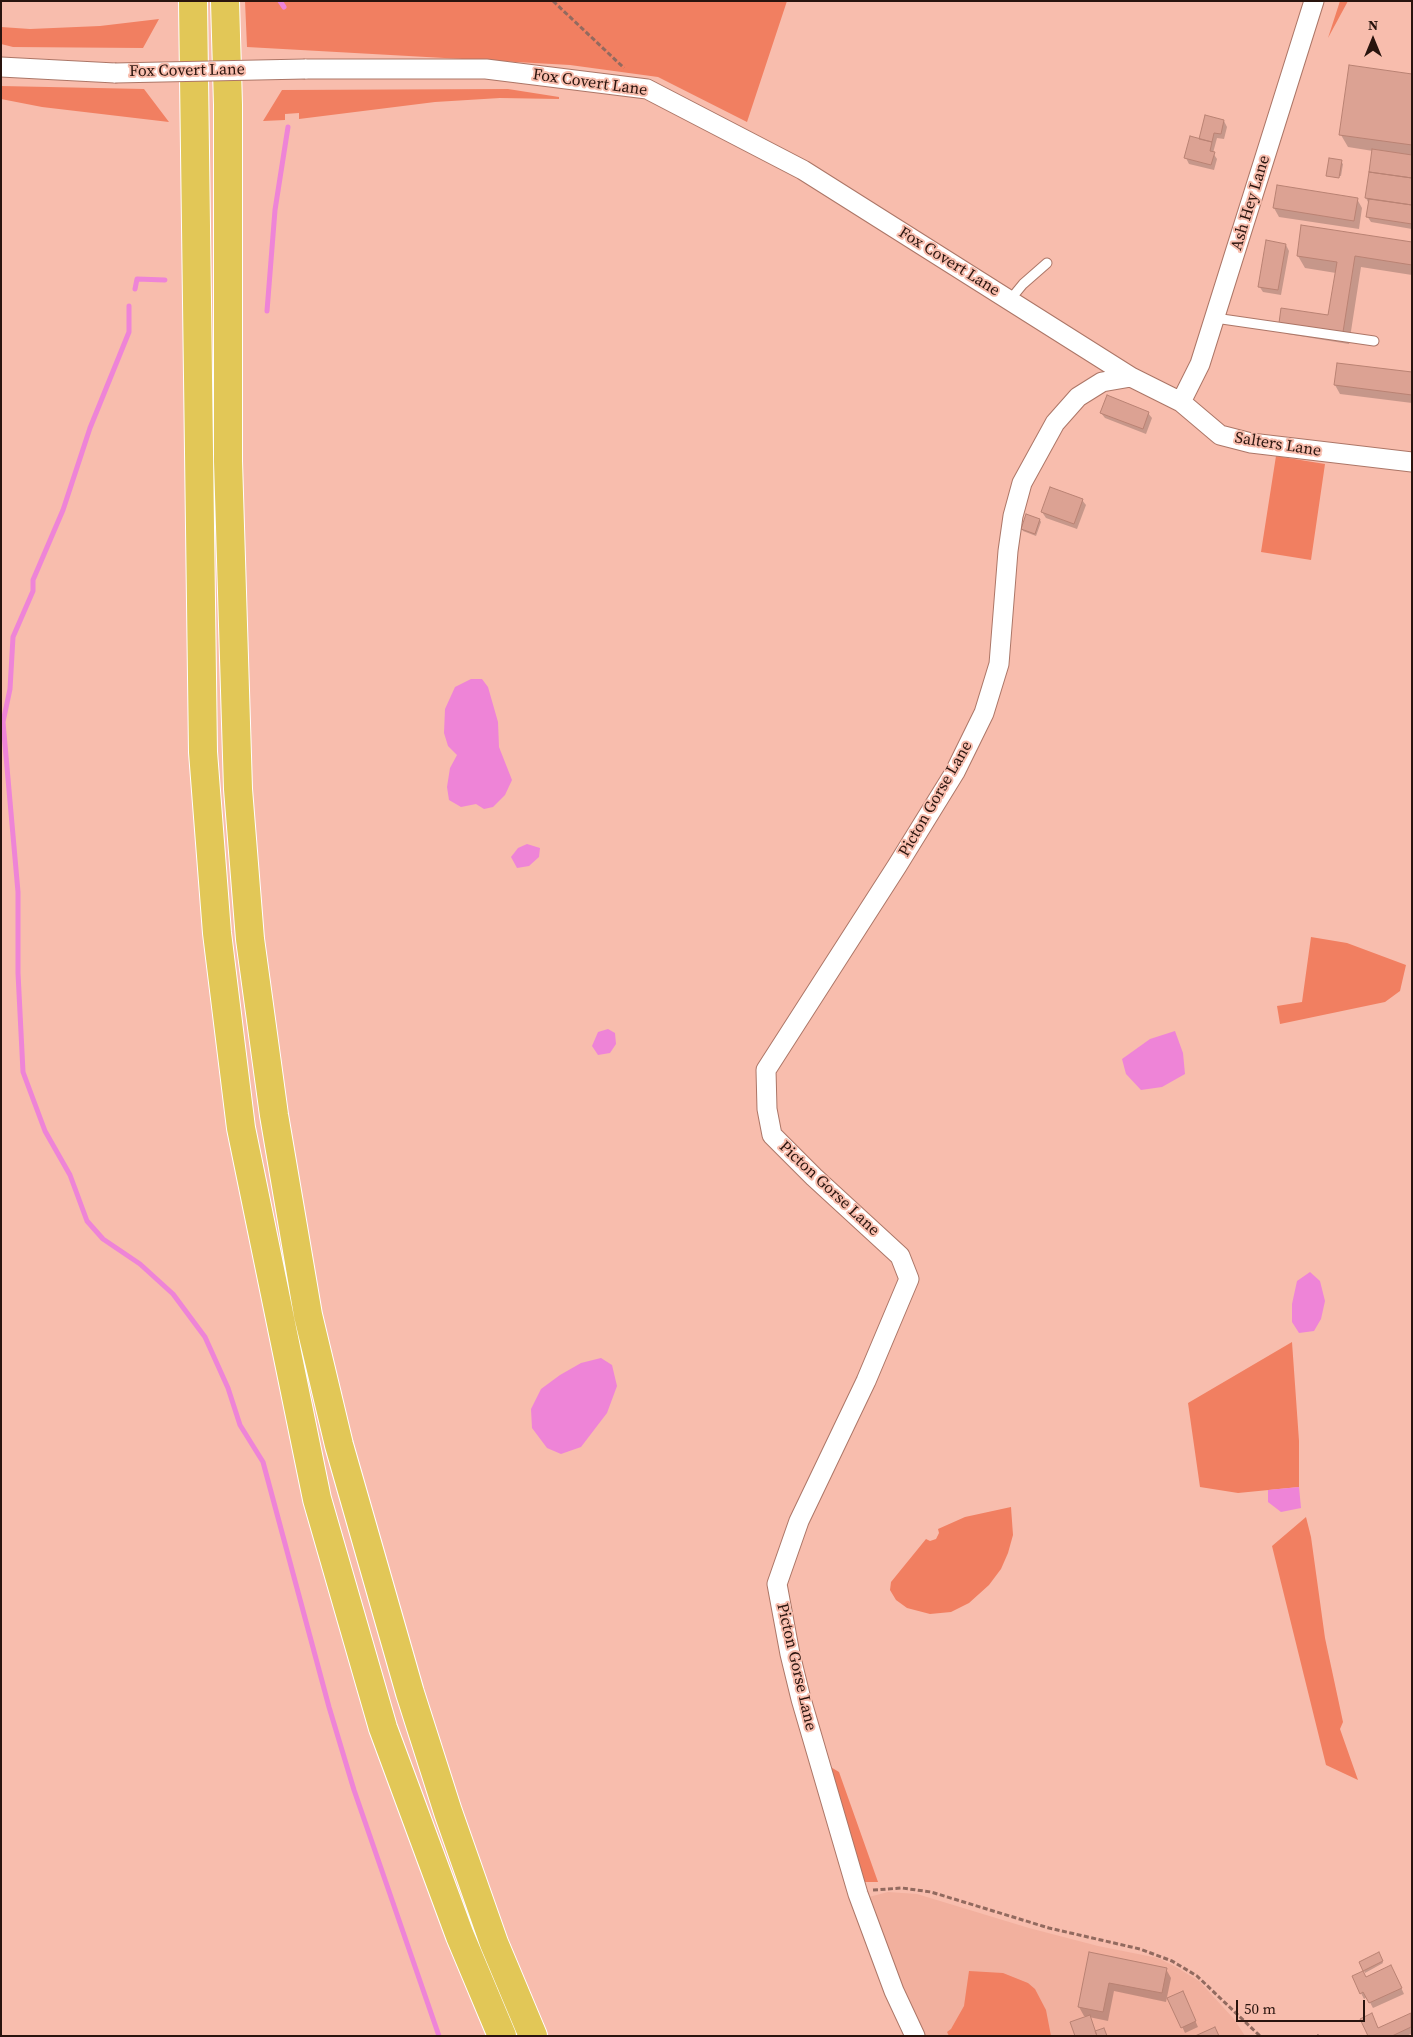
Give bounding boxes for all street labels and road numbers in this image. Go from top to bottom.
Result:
street label: Fox Covert Lane [129,60,245,82]
street label: Fox Covert Lane [531,65,649,101]
street label: Ash Hey Lane [1227,153,1275,253]
street label: Fox Covert Lane [895,223,1003,301]
street label: Salters Lane [1233,429,1323,461]
street label: Picton Gorse Lane [895,738,977,860]
street label: Picton Gorse Lane [775,1138,883,1240]
street label: Picton Gorse Lane [772,1601,820,1733]

